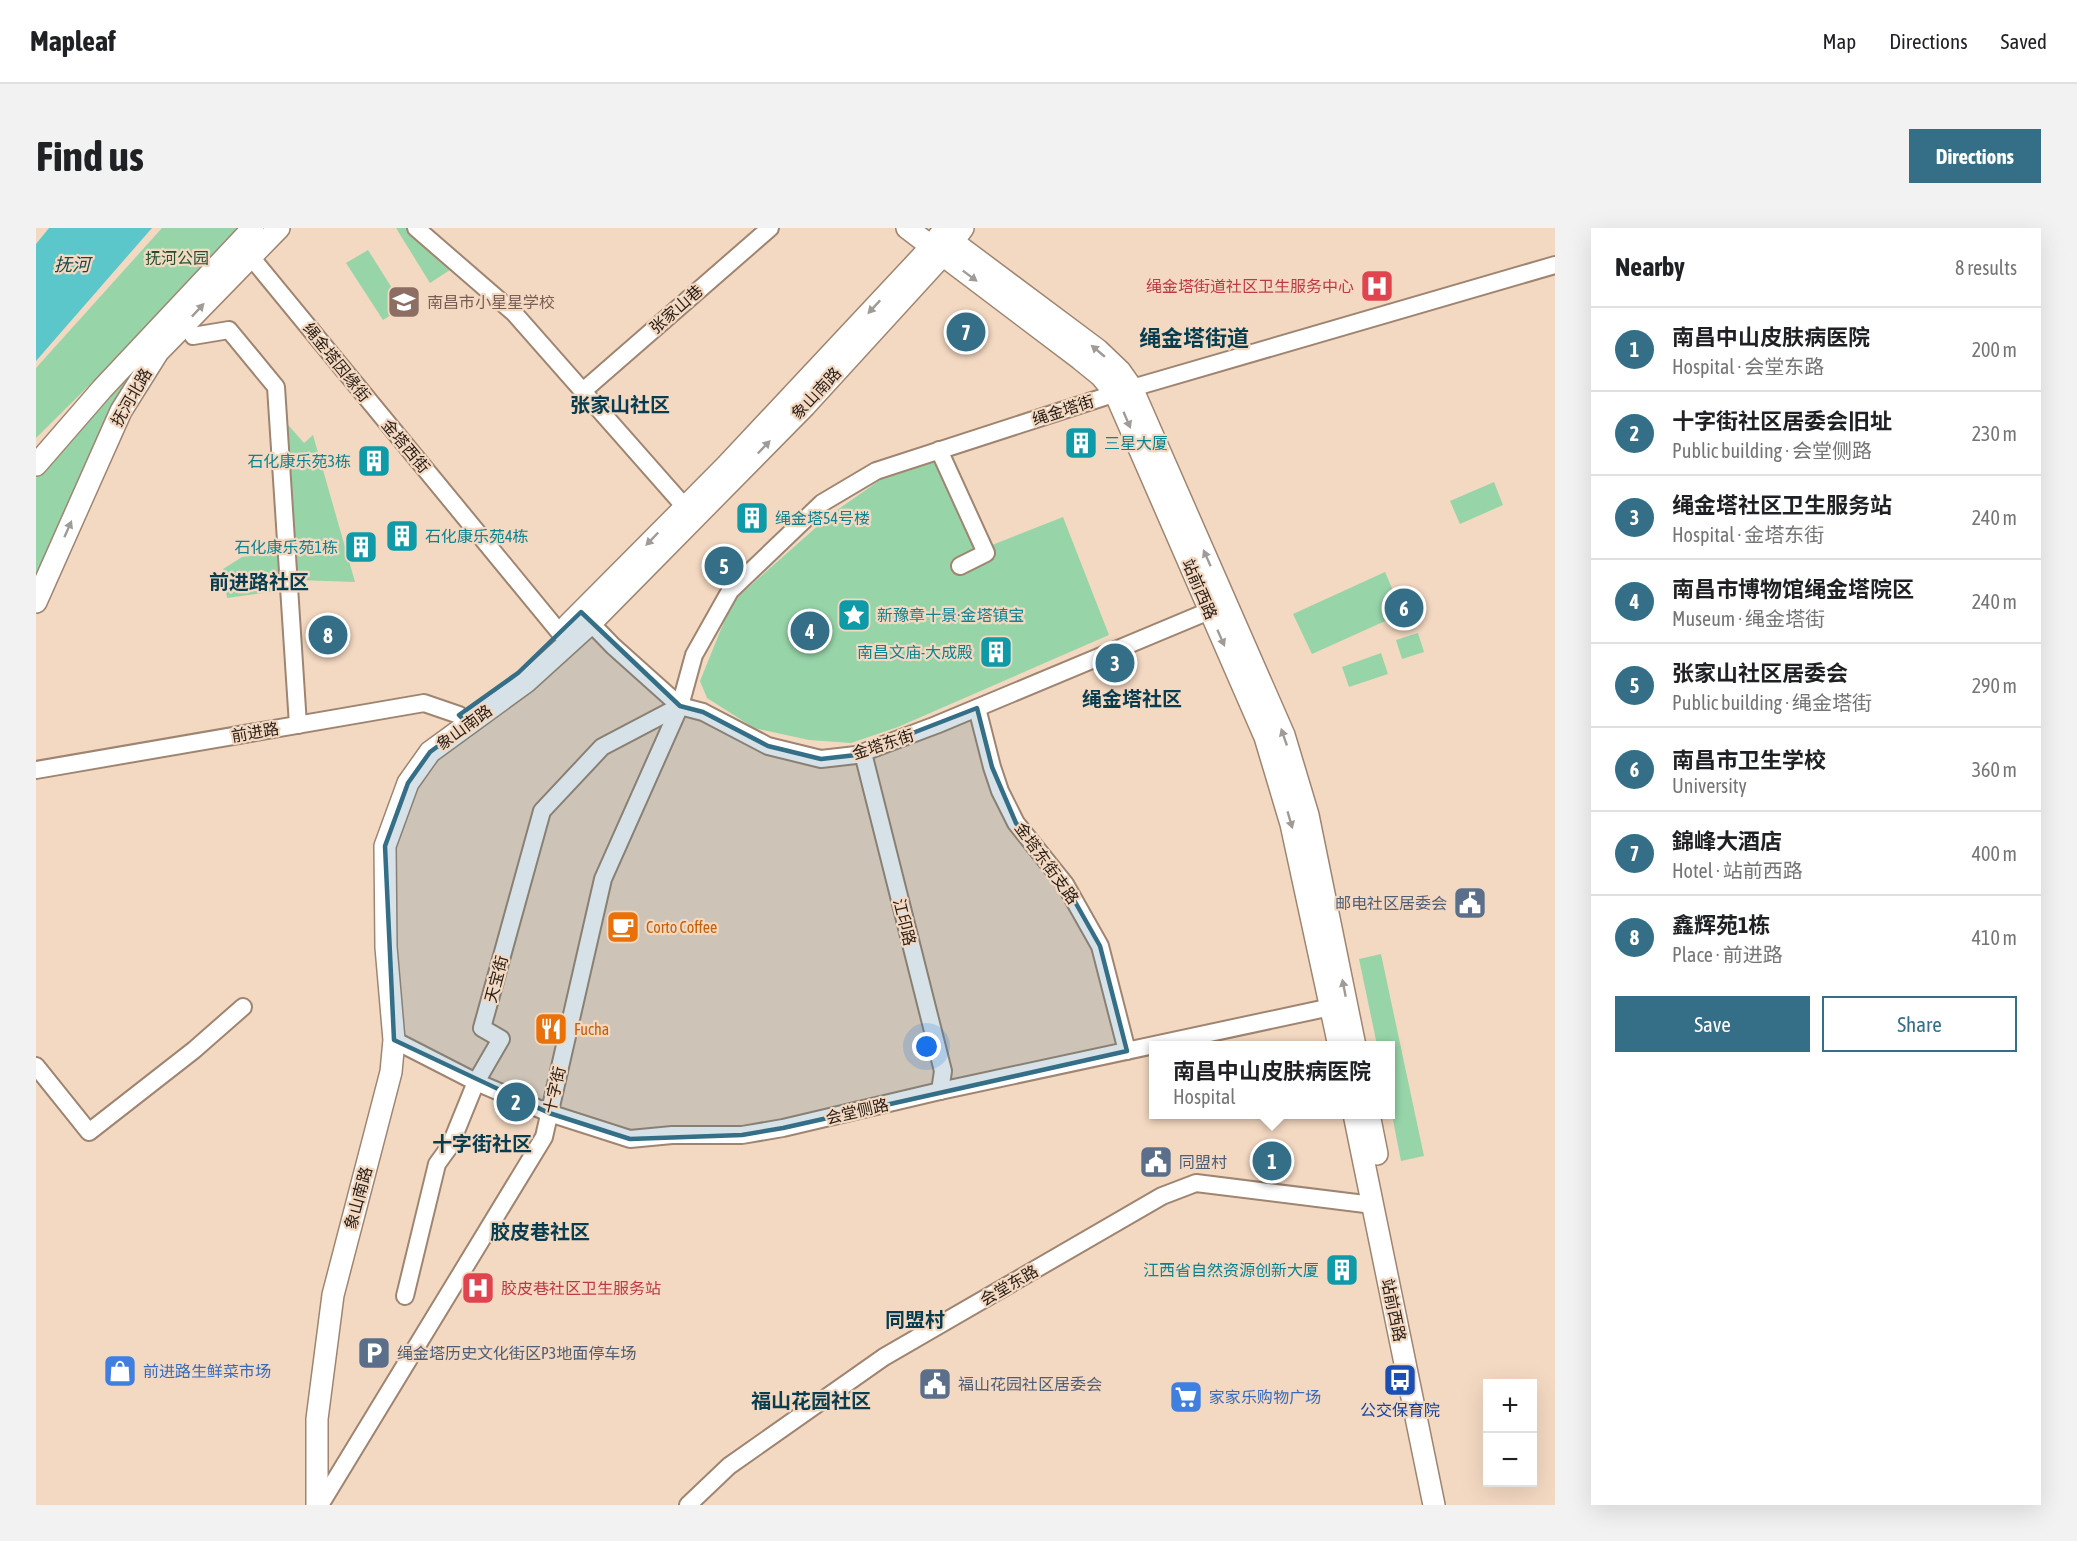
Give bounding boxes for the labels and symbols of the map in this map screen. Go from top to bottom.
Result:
park label: 抚河公园 [145,249,209,267]
water label: 抚河 [54,254,93,275]
hospital icon: 绳金塔街道社区卫生服务中心 [1359,268,1395,304]
one-way arrow [963,270,978,282]
place label: 绳金塔街道社区卫生服务中心 [1146,277,1354,295]
street label: 张家山巷 [646,281,706,337]
school or university icon: 南昌市小星星学校 [386,284,422,320]
place label: 南昌市小星星学校 [427,293,555,311]
one-way arrow [867,300,881,315]
one-way arrow [191,302,205,317]
pin: 7 [946,310,986,354]
street label: 绳金塔因缘街 [300,319,374,405]
district label: 绳金塔街道 [1139,325,1249,351]
one-way arrow [1090,344,1106,357]
street label: 象山南路 [788,363,844,423]
street label: 抚河北路 [107,365,155,429]
street label: 绳金塔街 [1030,392,1096,428]
district label: 张家山社区 [570,393,670,416]
one-way arrow [1122,412,1131,429]
street label: 金塔西街 [379,416,433,476]
building icon: 三星大厦 [1063,425,1099,461]
place label: 三星大厦 [1104,434,1168,452]
one-way arrow [757,440,771,455]
building icon: 石化康乐苑3栋 [356,443,392,479]
place label: 石化康乐苑3栋 [247,452,351,470]
building icon: 绳金塔54号楼 [734,500,770,536]
place label: 绳金塔54号楼 [775,509,870,527]
building icon: 石化康乐苑4栋 [384,518,420,554]
one-way arrow [63,520,73,538]
place label: 石化康乐苑4栋 [425,527,529,545]
building icon: 石化康乐苑1栋 [343,529,379,565]
one-way arrow [646,532,660,546]
place label: 石化康乐苑1栋 [234,538,338,556]
pin: 5 [704,544,744,588]
one-way arrow [1203,550,1212,567]
street label: 站前西路 [1179,556,1221,622]
district label: 前进路社区 [209,570,309,593]
pin: 6 [1384,586,1424,631]
place icon: 新豫章十景·金塔镇宝 [836,597,872,633]
place label: 新豫章十景·金塔镇宝 [877,606,1024,624]
pin: 4 [790,608,830,654]
pin: 8 [308,612,348,658]
one-way arrow [1216,629,1226,647]
building icon: 南昌文庙-大成殿 [978,634,1014,670]
pin: 3 [1096,640,1134,686]
place label: 南昌文庙-大成殿 [857,643,973,661]
district label: 绳金塔社区 [1082,687,1182,710]
street label: 象山南路 [433,701,495,753]
street label: 前进路 [230,719,280,745]
street label: 金塔东街 [850,726,916,762]
one-way arrow [1279,728,1289,746]
one-way arrow [1285,811,1295,829]
street label: 金塔东街支路 [1012,819,1082,907]
public building icon: 邮电社区居委会 [1452,885,1488,921]
place label: 邮电社区居委会 [1335,894,1447,912]
street label: 江印路 [890,897,920,947]
cafe icon: Corto Coffee [605,909,641,945]
place label: Corto Coffee [646,918,717,936]
street label: 天宝街 [481,953,511,1005]
one-way arrow [1339,978,1348,997]
restaurant icon: Fucha [533,1011,569,1047]
place label: Fucha [574,1020,609,1038]
your location [912,1032,941,1061]
street label: 十字街 [540,1065,568,1115]
pin: 2 [496,1080,536,1124]
street label: 会堂侧路 [824,1095,890,1127]
district label: 十字街社区 [432,1132,532,1155]
pin: 1 [1252,1138,1292,1184]
public building icon: 同盟村 [1138,1144,1174,1180]
place label: 同盟村 [1179,1153,1227,1171]
street label: 象山南路 [341,1165,375,1231]
district label: 胶皮巷社区 [490,1220,590,1243]
building icon: 江西省自然资源创新大厦 [1324,1252,1360,1288]
street label: 会堂东路 [977,1261,1041,1309]
place label: 江西省自然资源创新大厦 [1143,1261,1319,1279]
hospital icon: 胶皮巷社区卫生服务站 [460,1270,496,1306]
street label: 站前西路 [1379,1277,1409,1343]
place label: 胶皮巷社区卫生服务站 [501,1279,661,1297]
district label: 同盟村 [885,1308,945,1331]
parking icon: 绳金塔历史文化街区P3地面停车场 [356,1335,392,1371]
place label: 绳金塔历史文化街区P3地面停车场 [397,1344,636,1362]
shop icon: 前进路生鲜菜市场 [102,1353,138,1389]
place label: 前进路生鲜菜市场 [143,1362,271,1380]
bus stop icon: 公交保育院 [1382,1362,1418,1398]
public building icon: 福山花园社区居委会 [917,1366,953,1402]
place label: 福山花园社区居委会 [958,1375,1102,1393]
supermarket icon: 家家乐购物广场 [1168,1379,1204,1415]
place label: 家家乐购物广场 [1209,1388,1321,1406]
district label: 福山花园社区 [751,1389,871,1412]
place label: 公交保育院 [1360,1401,1440,1419]

